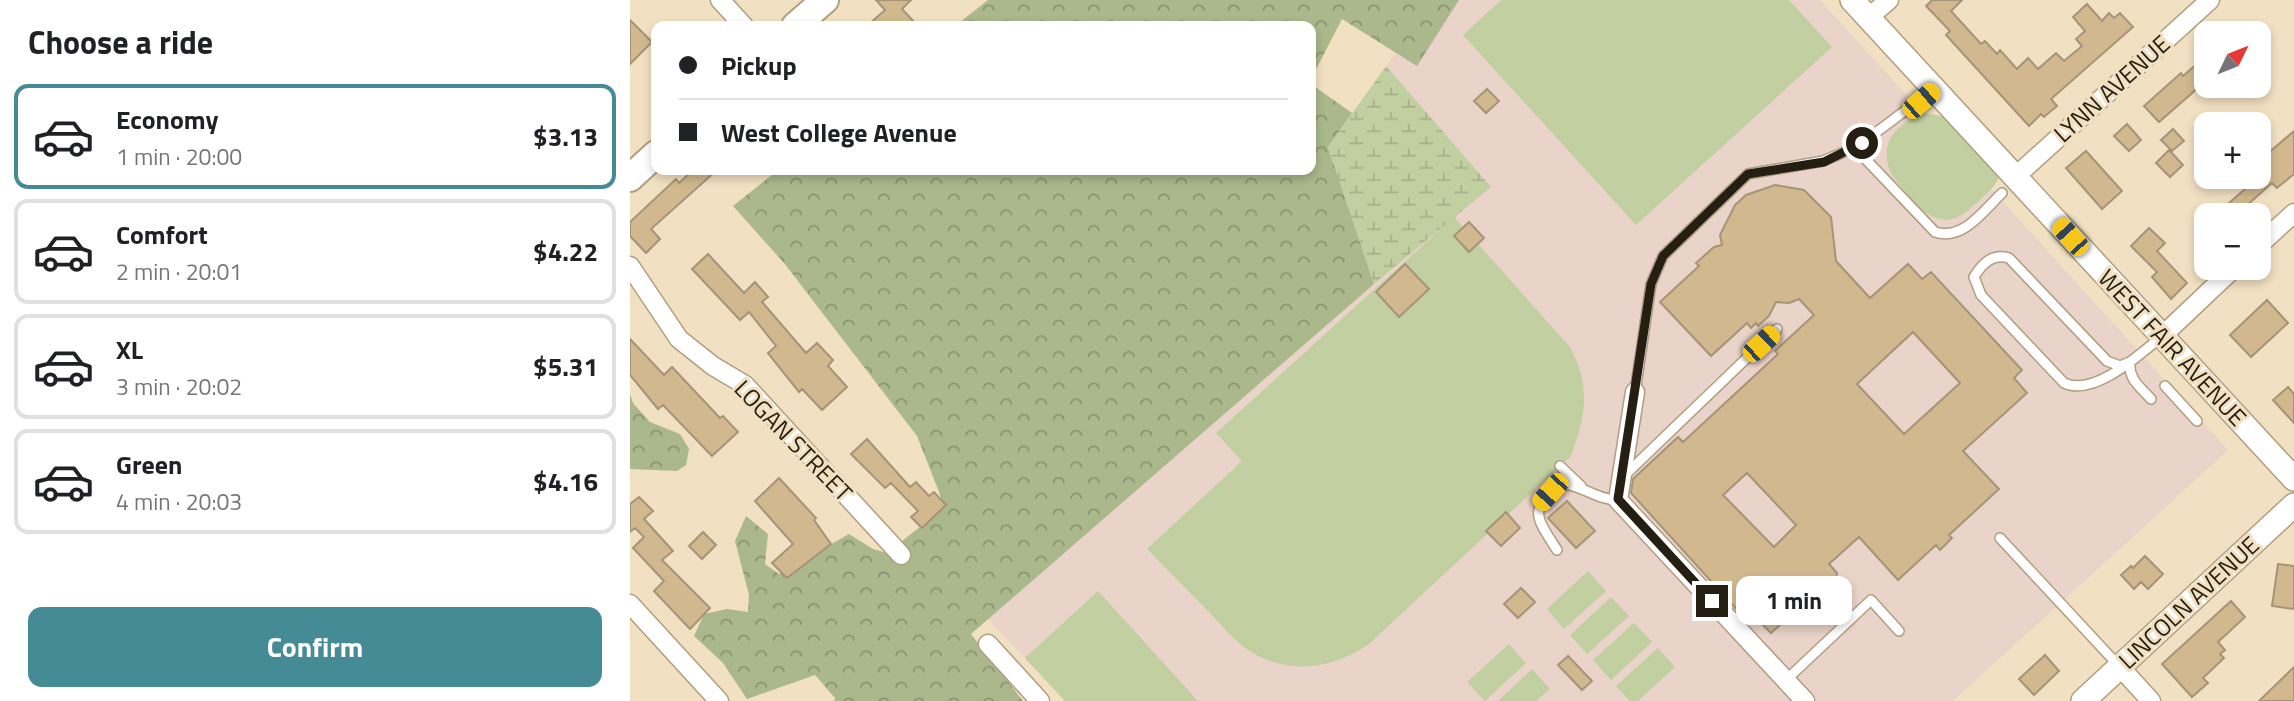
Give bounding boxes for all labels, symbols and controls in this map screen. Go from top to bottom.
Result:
text: Choose a ride [28,18,213,66]
north arrow [2194,21,2272,98]
map controls [2194,21,2271,280]
street label: LYNN AVENUE [2045,26,2178,150]
text: Pickup [721,46,797,85]
car [1899,79,1944,123]
text: Economy [116,100,218,139]
icon: car [32,105,95,168]
button: + [2194,112,2271,189]
text: West College Avenue [721,113,957,152]
text: $3.13 [533,117,598,156]
route start [1846,127,1878,159]
text: 1 min · 20:00 [116,139,242,174]
button: − [2194,203,2271,280]
car [2049,214,2092,260]
text: Comfort [116,215,208,254]
icon: car [32,220,95,283]
text: $4.22 [533,232,598,271]
text: 2 min · 20:01 [116,254,242,289]
street label: WEST FAIR AVENUE [2090,261,2255,434]
car [1739,322,1784,366]
text: XL [116,330,143,369]
icon: car [32,335,95,398]
text: $5.31 [533,347,598,386]
text: 3 min · 20:02 [116,369,242,404]
street label: LOGAN STREET [726,371,861,510]
text: Green [116,445,182,484]
icon: car [32,450,95,513]
text: $4.16 [533,462,598,501]
car [1529,469,1572,515]
text: 4 min · 20:03 [116,484,242,519]
street label: LINCOLN AVENUE [2110,527,2267,677]
callout: 1 min [1736,576,1852,626]
text: 1 min [1766,583,1822,618]
route end [1696,585,1728,617]
button: Confirm [28,607,602,687]

